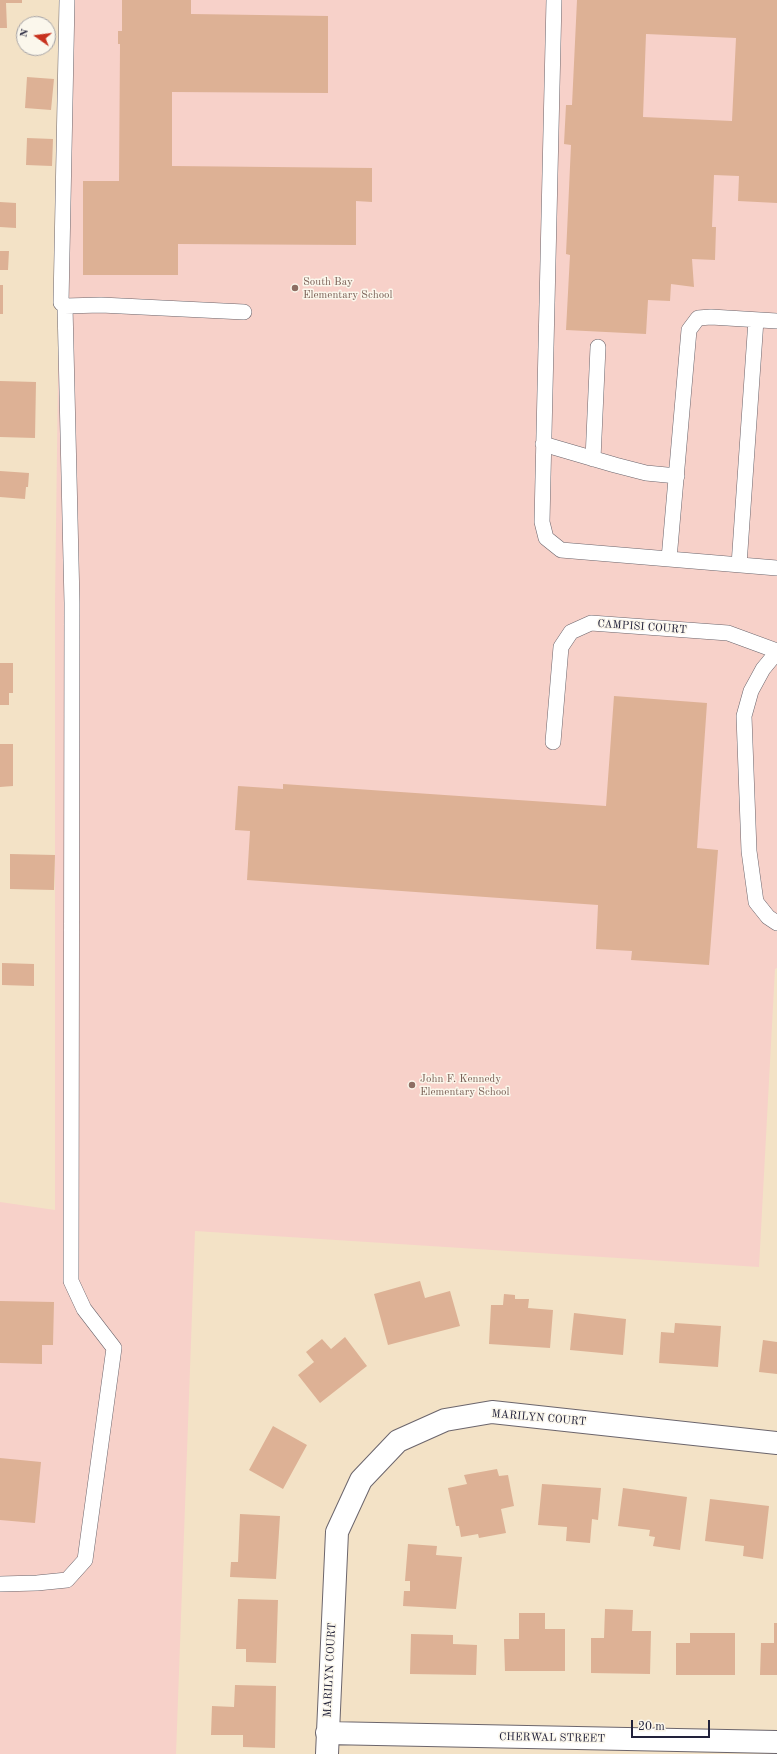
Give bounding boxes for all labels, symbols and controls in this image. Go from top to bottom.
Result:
north arrow [16,16,56,56]
text: N [18,28,31,39]
place label: South Bay Elementary School [303,275,393,301]
marker: South Bay Elementary School [290,283,300,293]
street label: CAMPISI COURT [597,617,687,637]
place label: John F. Kennedy Elementary School [420,1072,510,1098]
marker: John F. Kennedy Elementary School [407,1080,417,1090]
street label: MARILYN COURT [491,1407,587,1429]
street label: MARILYN COURT [321,1622,339,1718]
scale bar [633,1712,712,1738]
text: 20 m [638,1721,665,1733]
street label: CHERWAL STREET [499,1730,605,1746]

